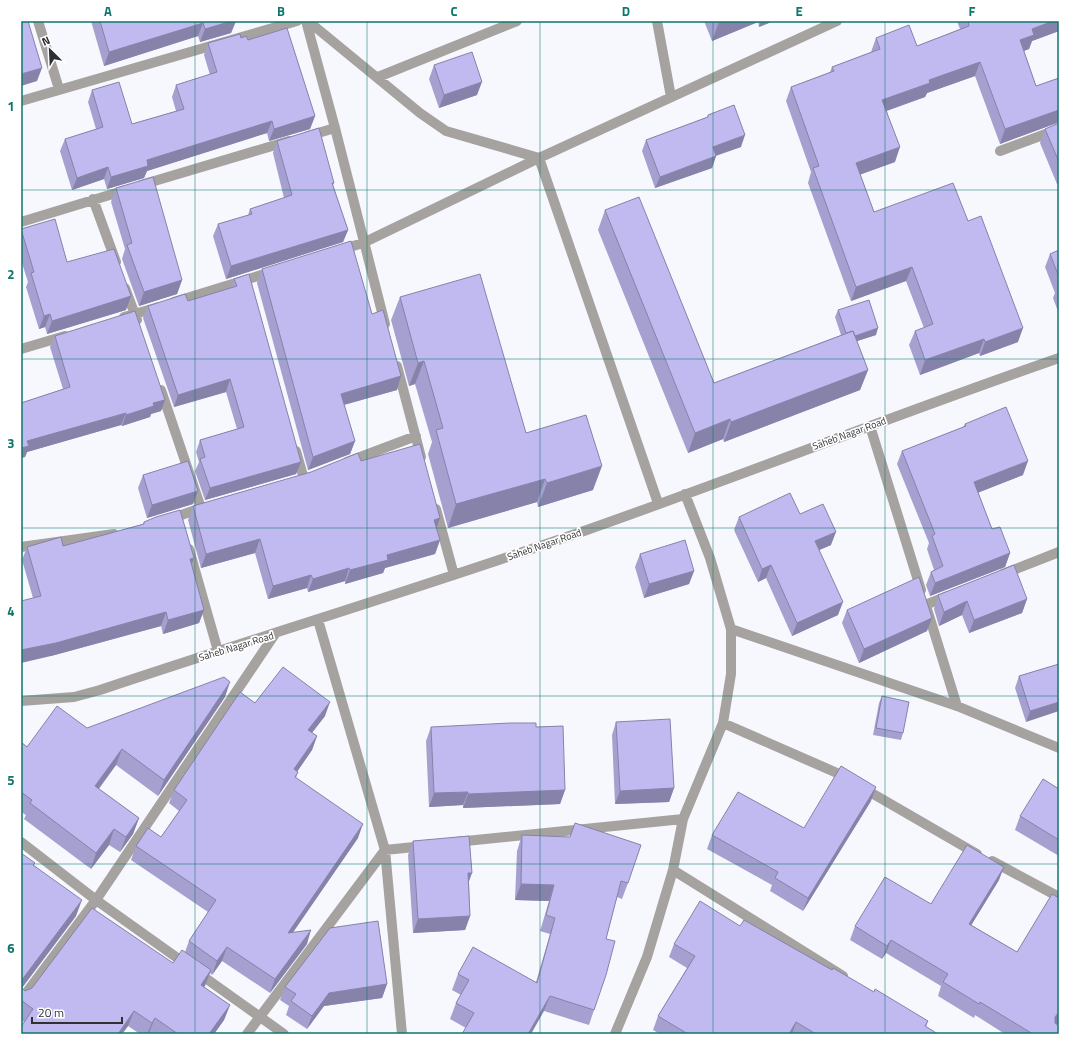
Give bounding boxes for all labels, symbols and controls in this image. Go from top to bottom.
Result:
text: A [104,1,112,21]
text: B [277,1,285,21]
text: C [450,1,458,21]
text: D [622,1,630,21]
text: E [795,1,803,21]
text: F [969,1,976,21]
north arrow [30,30,70,70]
text: N [39,32,53,50]
text: 1 [7,96,15,116]
text: 2 [7,264,15,284]
street label: Saheb Nagar Road [810,413,888,454]
text: 3 [7,433,15,453]
street label: Saheb Nagar Road [505,525,583,564]
text: 4 [7,601,15,621]
street label: Saheb Nagar Road [197,628,275,665]
text: 5 [7,770,15,790]
text: 6 [7,938,15,958]
scale bar [32,999,122,1025]
text: 20 m [38,1003,64,1022]

